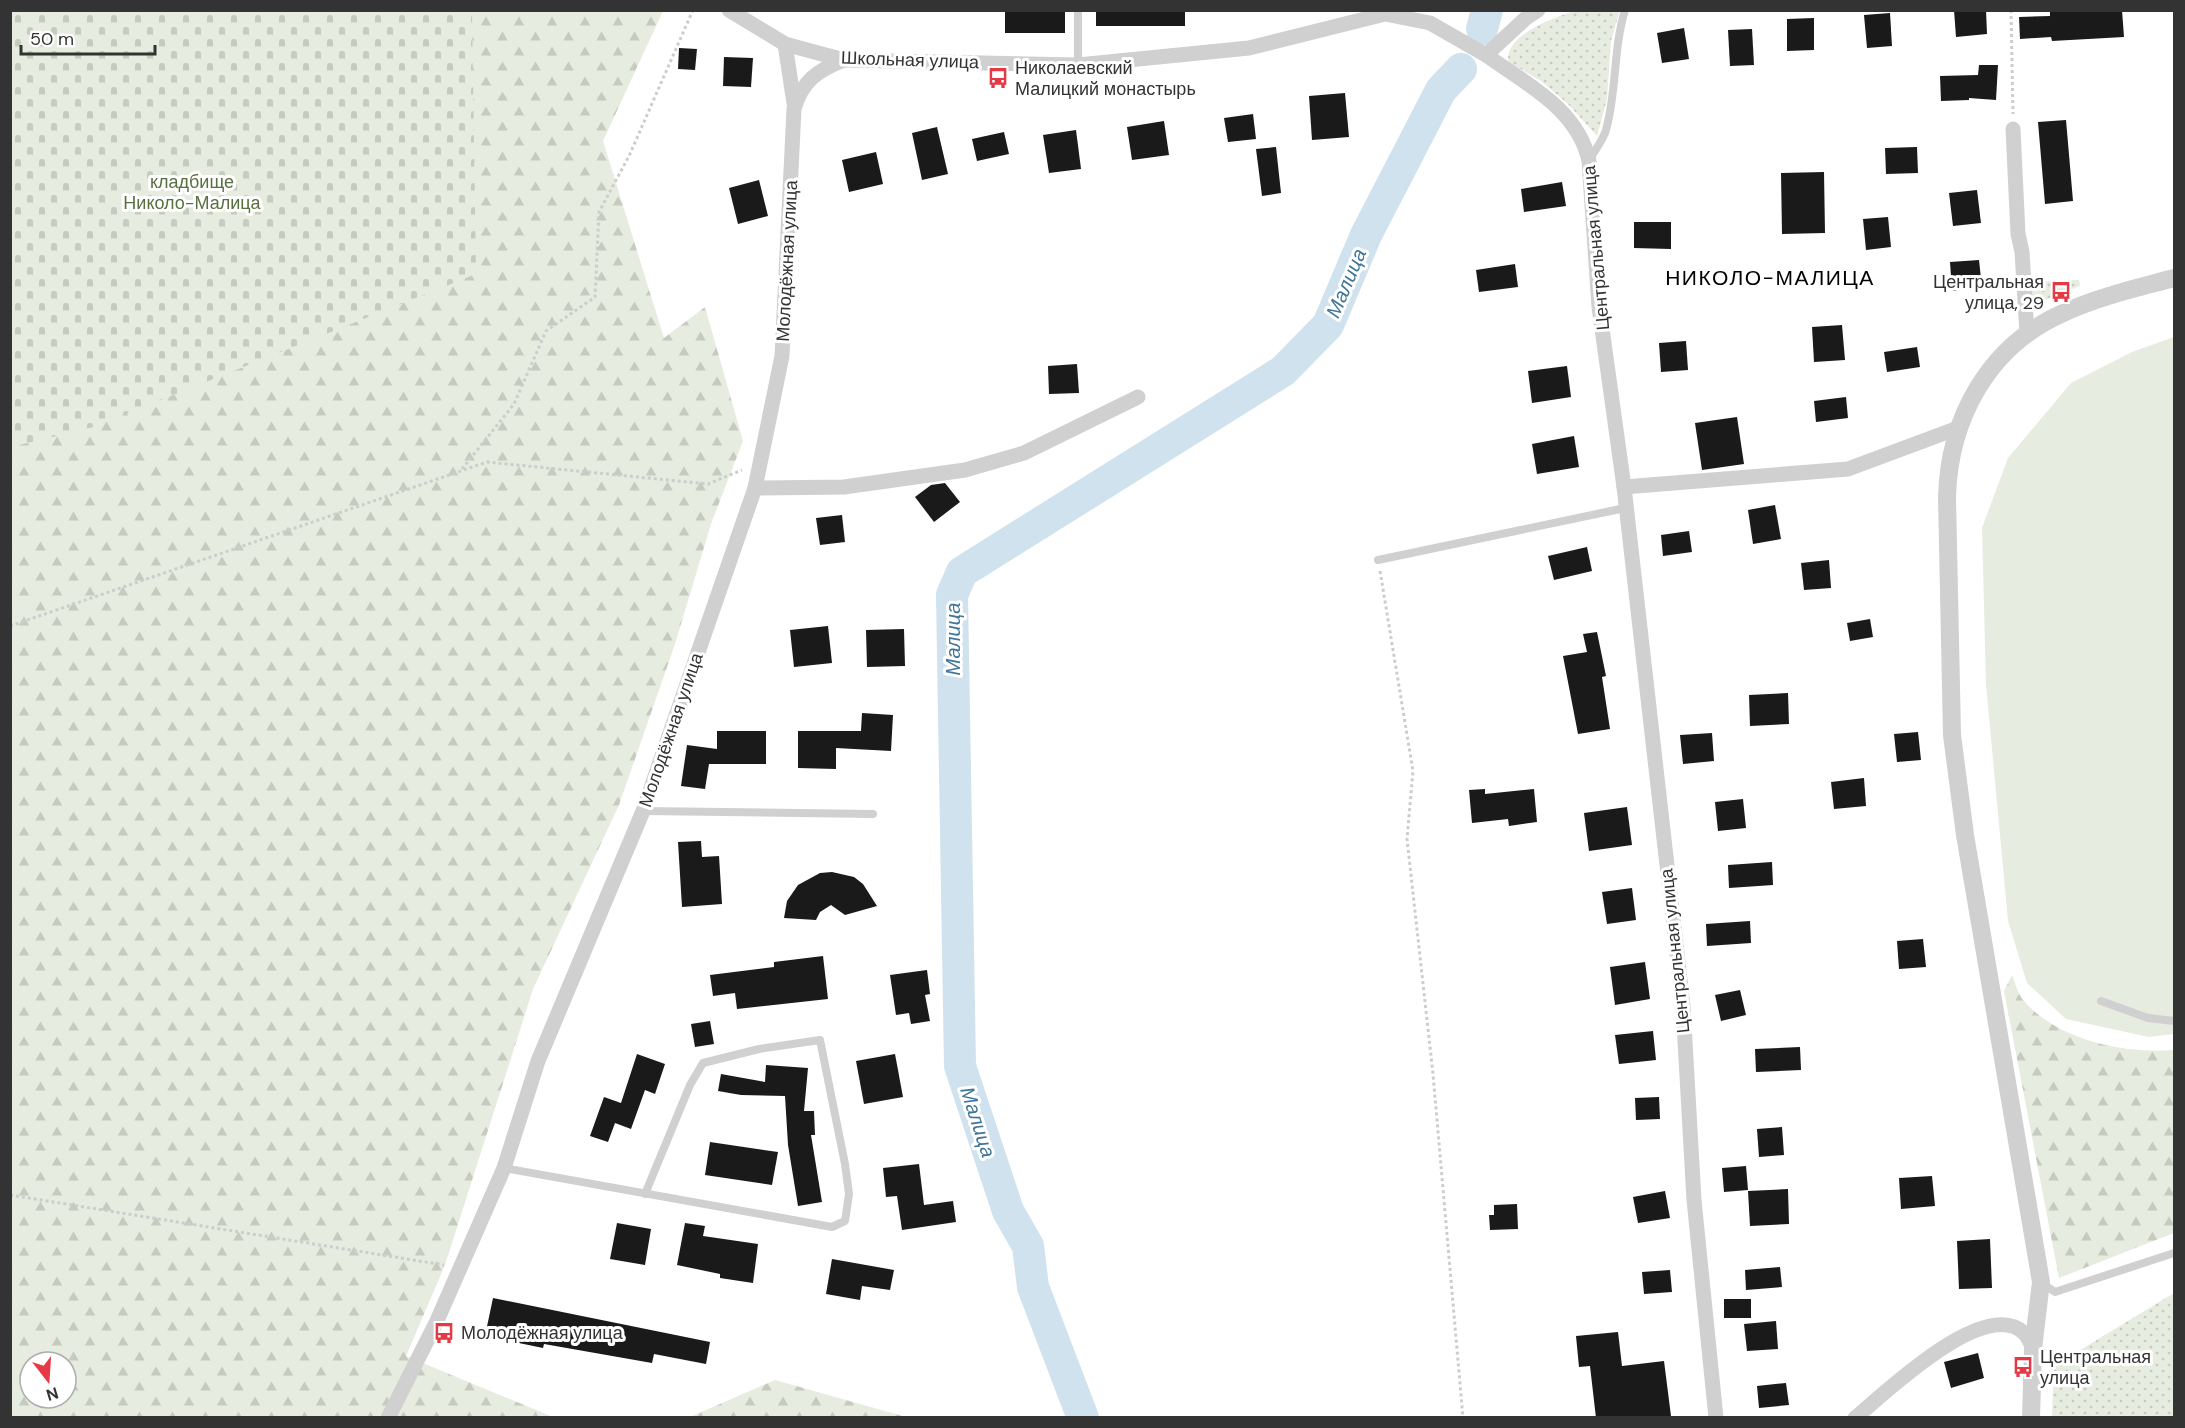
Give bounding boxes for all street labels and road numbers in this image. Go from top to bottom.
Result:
street label: Школьная улица [841,46,980,74]
street label: Центральная улица [1577,164,1615,331]
street label: Молодёжная улица [771,179,803,342]
street label: Молодёжная улица [633,649,709,810]
street label: Центральная улица [1654,867,1696,1034]

